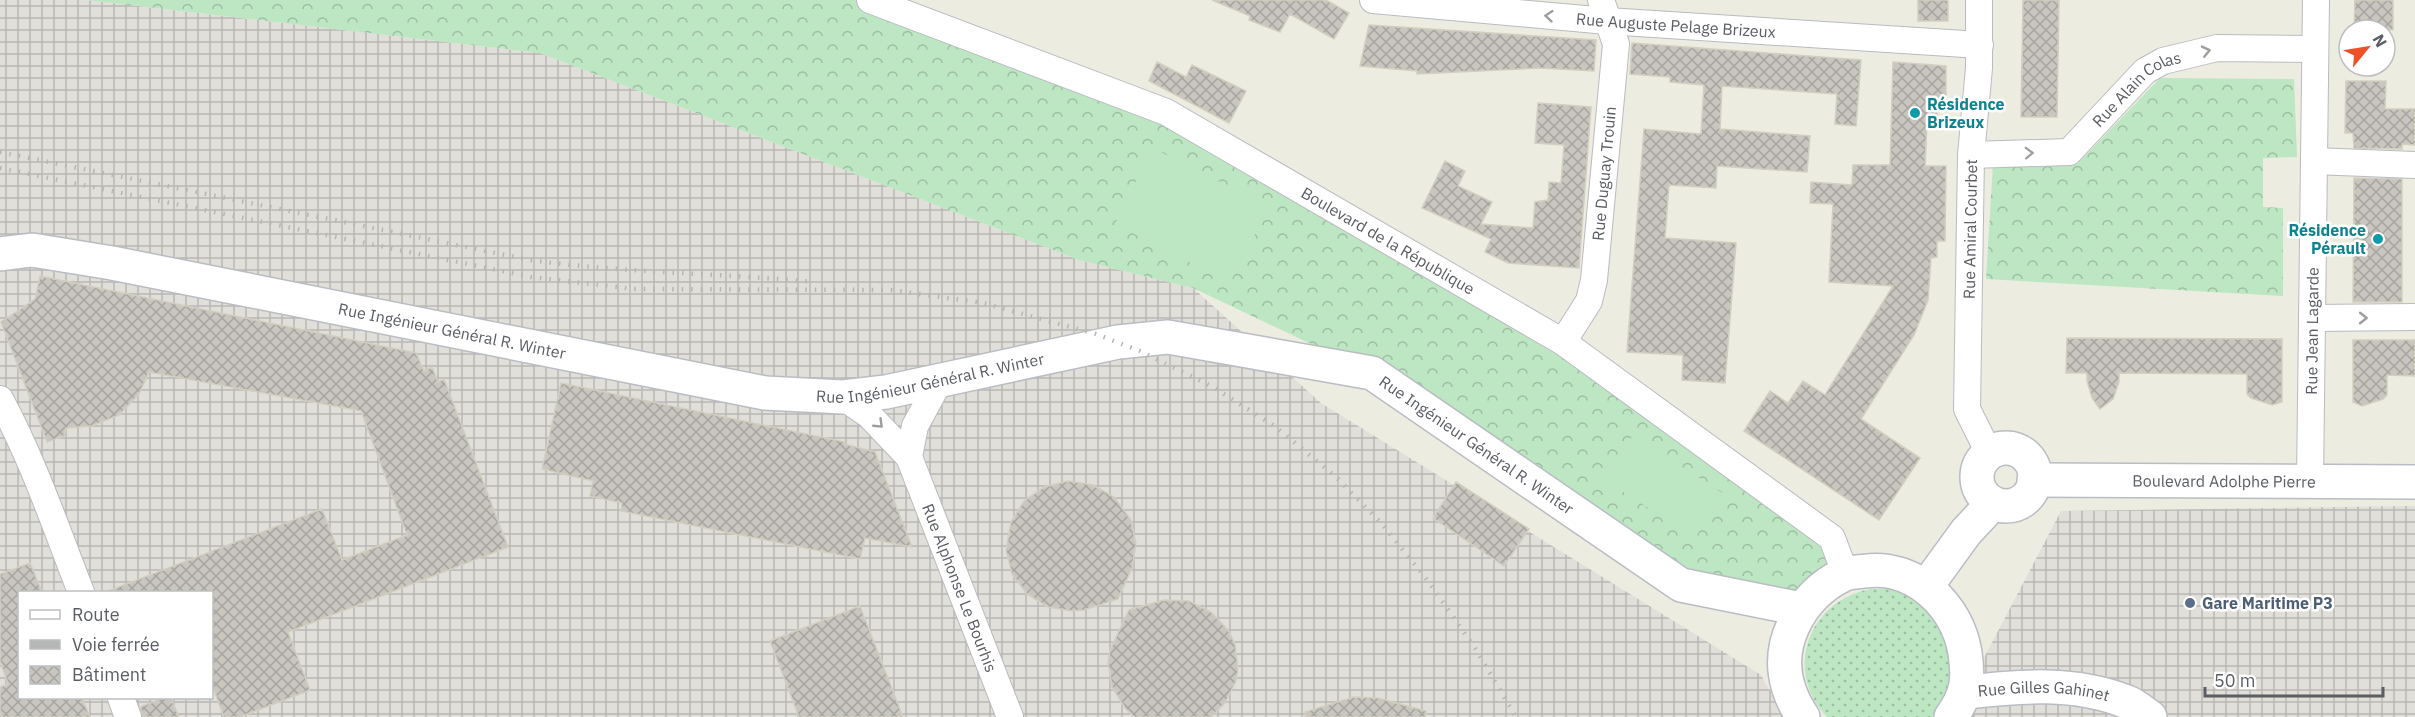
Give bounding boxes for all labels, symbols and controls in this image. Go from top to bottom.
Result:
street label: Rue Auguste Pelage Brizeux [1575,8,1776,42]
one-way arrow [1545,10,1554,23]
north arrow [2337,18,2397,78]
text: N [2368,30,2392,51]
one-way arrow [2201,45,2211,58]
street label: Rue Alain Colas [2088,47,2183,131]
place label: Résidence Brizeux [1927,94,2005,132]
street label: Rue Duguay Trouin [1588,106,1620,242]
marker: Résidence Brizeux [1908,106,1922,120]
one-way arrow [2025,147,2034,159]
street label: Rue Amiral Courbet [1959,159,1981,299]
street label: Boulevard de la République [1298,183,1478,299]
place label: Résidence Pérault [2288,220,2366,258]
marker: Résidence Pérault [2371,232,2385,246]
street label: Rue Jean Lagarde [2301,267,2323,395]
street label: Rue Ingénieur Général R. Winter [337,298,568,363]
one-way arrow [2359,311,2368,324]
street label: Rue Ingénieur Général R. Winter [816,348,1046,407]
street label: Rue Ingénieur Général R. Winter [1375,371,1578,519]
one-way arrow [872,417,882,428]
street label: Boulevard Adolphe Pierre [2132,471,2316,491]
street label: Rue Alphonse Le Bourhis [918,501,1002,675]
legend [18,591,213,699]
place label: Gare Maritime P3 [2202,593,2333,613]
marker: Gare Maritime P3 [2183,596,2197,610]
text: Route [72,603,120,626]
text: Voie ferrée [72,633,160,656]
scale bar [2205,660,2384,698]
text: Bâtiment [72,663,146,686]
text: 50 m [2214,669,2256,692]
street label: Rue Gilles Gahinet [1977,677,2112,705]

